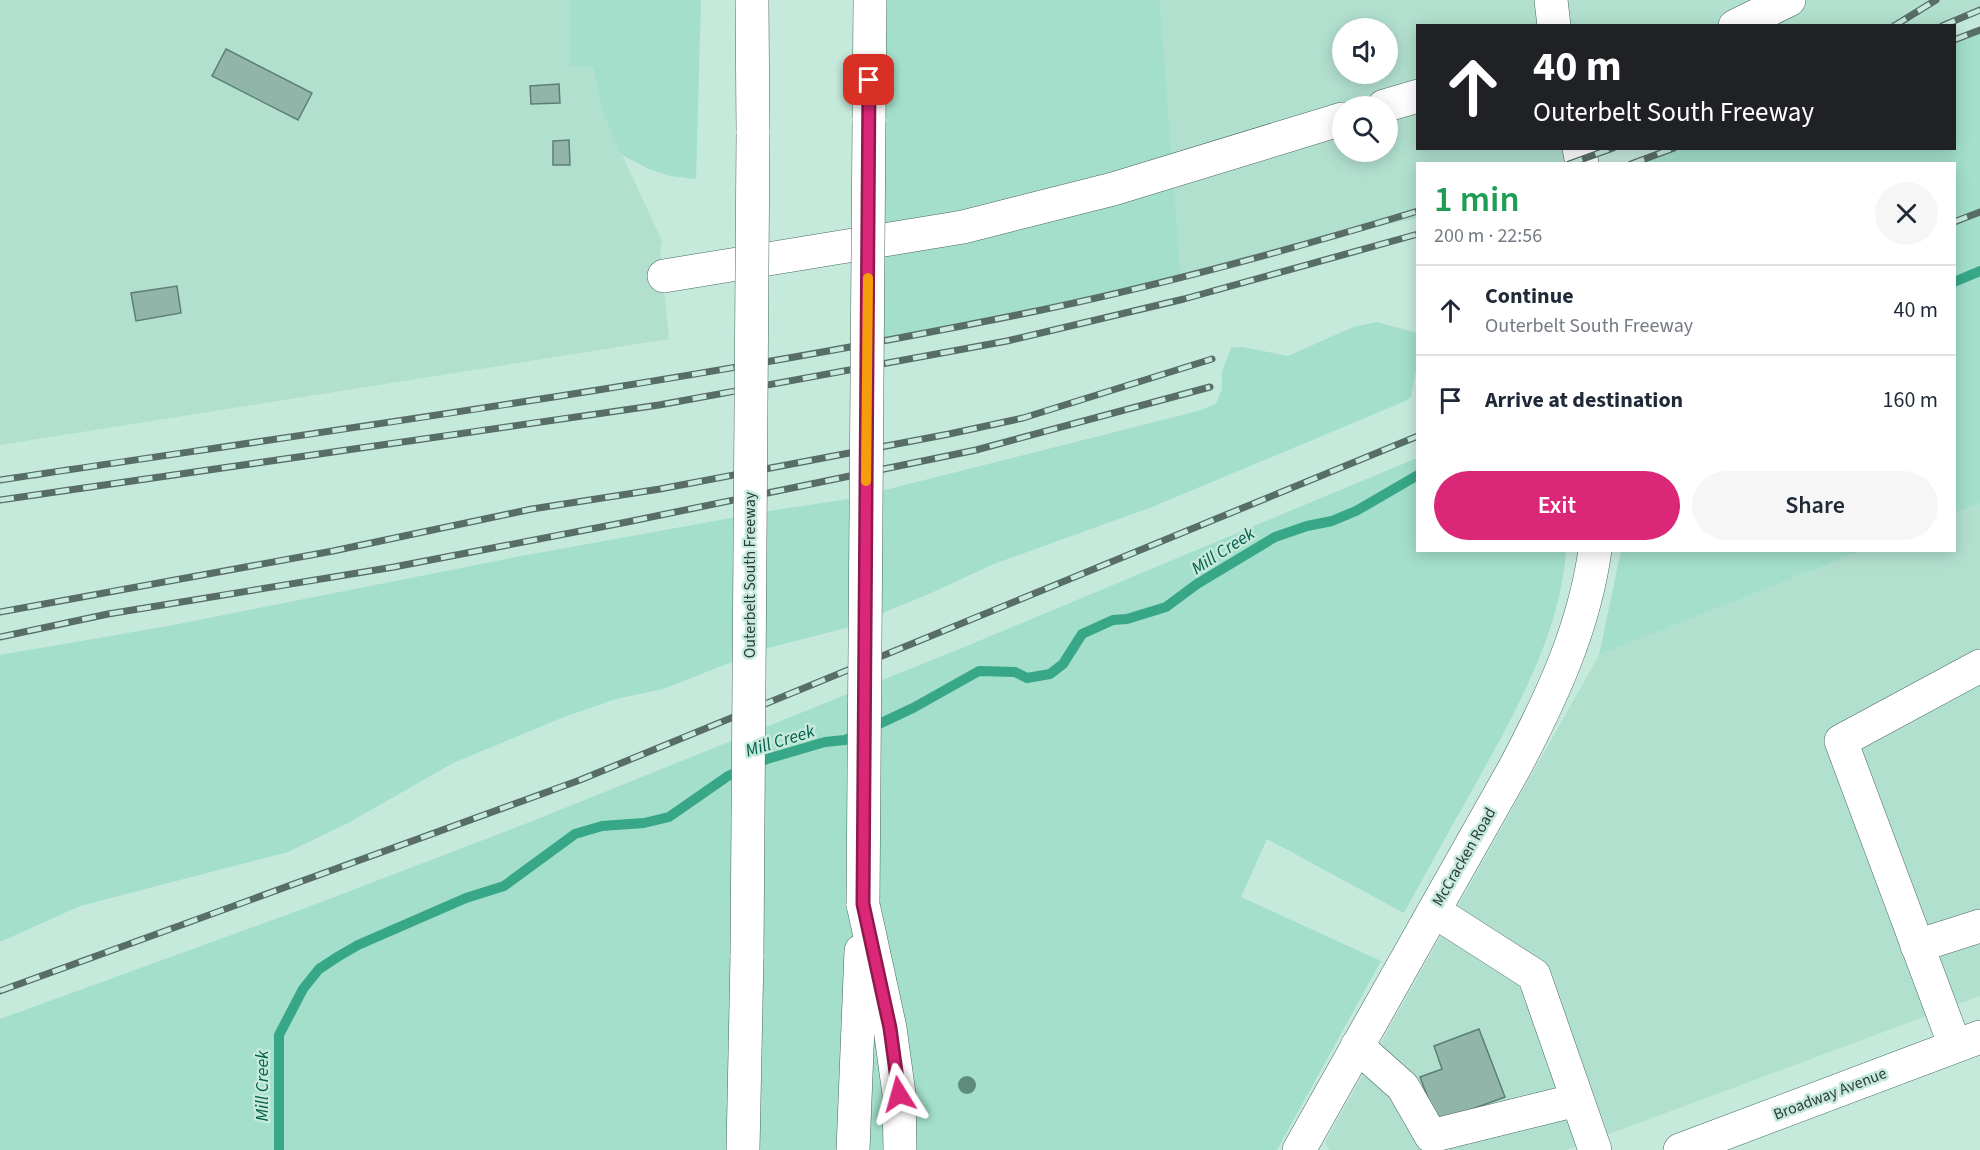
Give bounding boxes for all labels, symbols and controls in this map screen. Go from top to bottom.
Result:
map controls [1332,18,1398,162]
button: sound [1332,18,1398,84]
text: 40 m [1533,37,1622,97]
icon: ahead [1434,48,1512,126]
pin [843,54,894,105]
icon: arrive [852,63,885,96]
text: Outerbelt South Freeway [1533,93,1814,132]
button: search [1332,96,1398,162]
text: 1 min [1434,174,1520,225]
button: close [1875,182,1938,245]
text: 200 m · 22:56 [1434,222,1542,250]
text: Continue [1485,280,1574,312]
icon: ahead [1434,294,1467,327]
text: 40 m [1893,294,1938,326]
text: Outerbelt South Freeway [1485,312,1693,340]
icon: arrive [1434,384,1467,417]
text: Arrive at destination [1485,384,1683,416]
text: 160 m [1883,384,1938,416]
button: Exit [1434,471,1680,540]
button: Share [1692,471,1938,540]
street label: Outerbelt South Freeway [739,491,761,658]
water label: Mill Creek [1186,521,1260,581]
water label: Mill Creek [742,719,818,763]
street label: McCracken Road [1427,804,1501,910]
water label: Mill Creek [250,1050,275,1122]
position arrow [867,1062,931,1126]
street label: Broadway Avenue [1770,1062,1890,1126]

